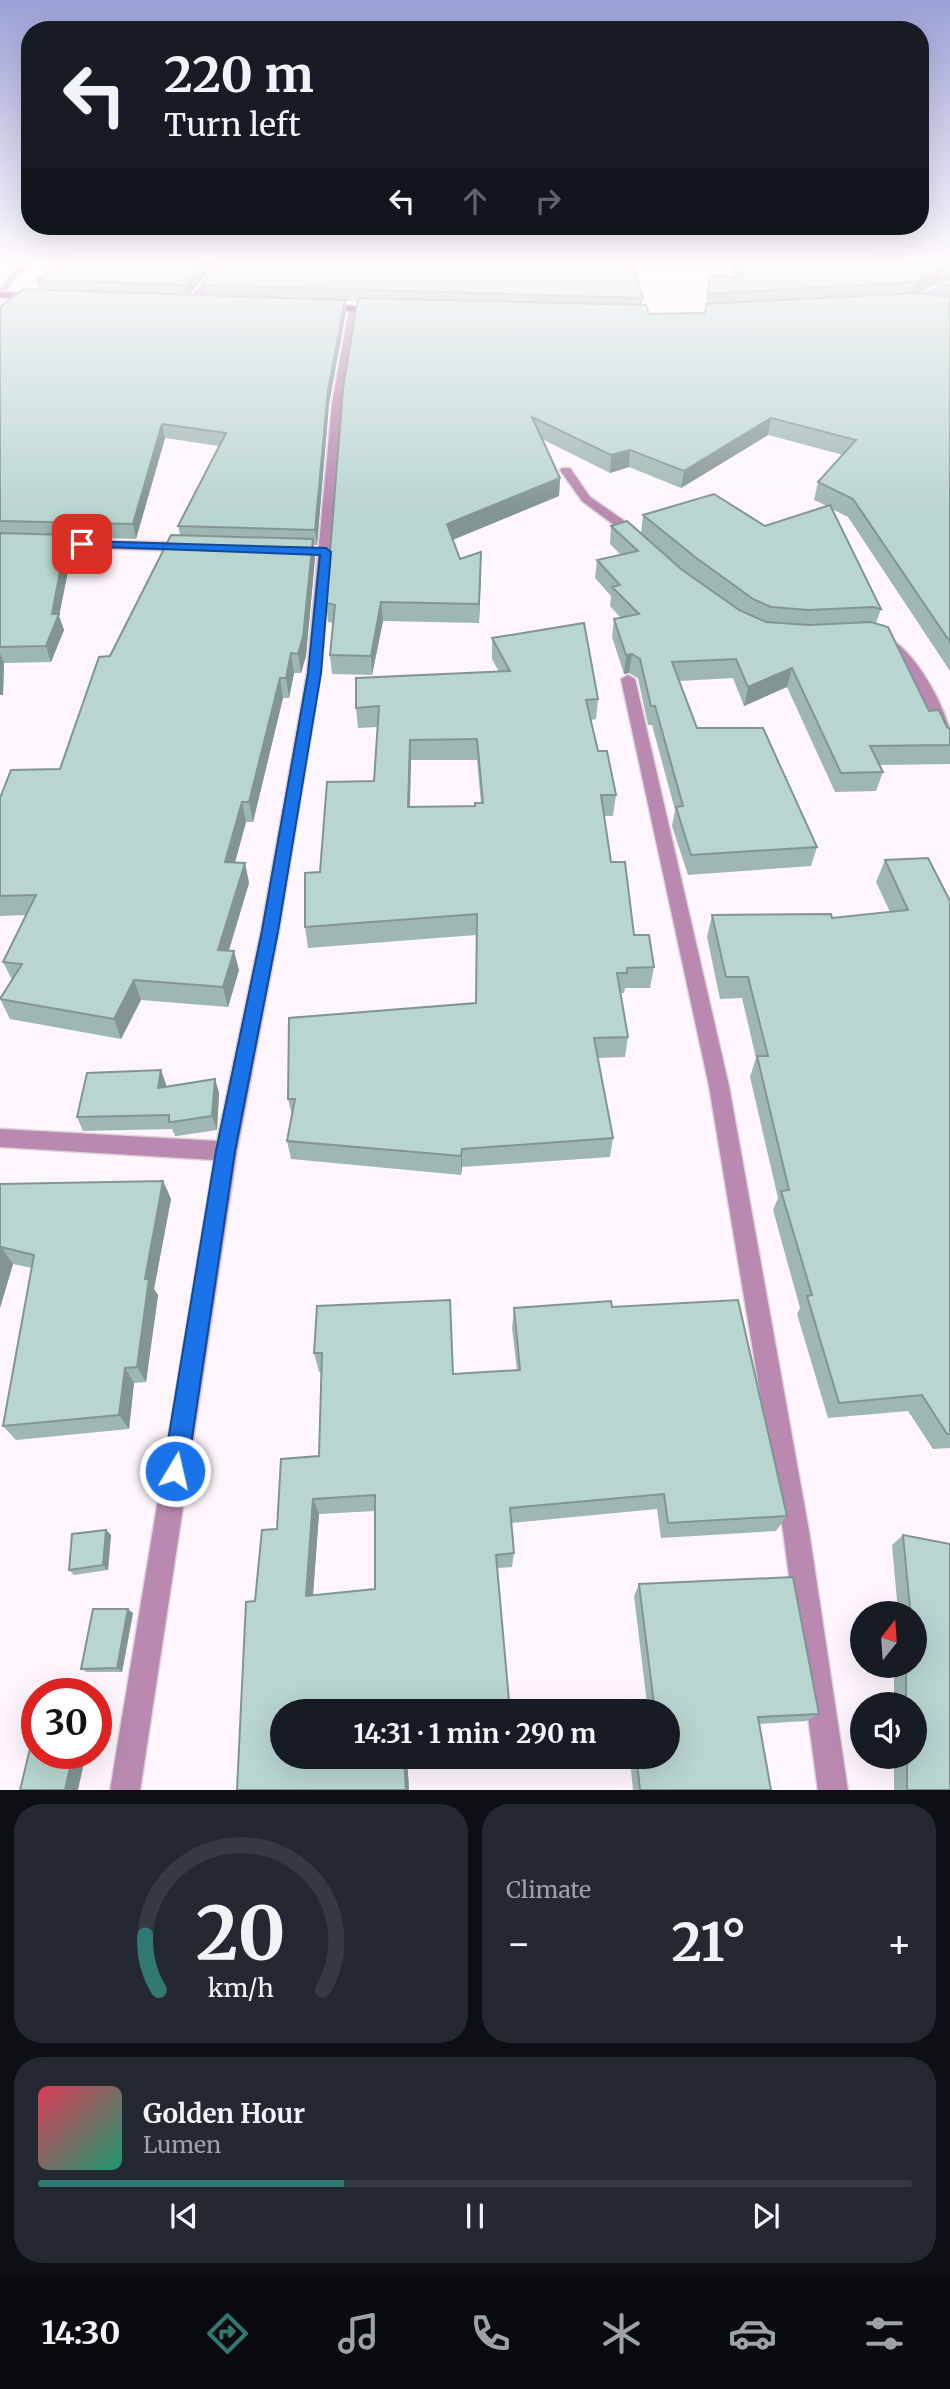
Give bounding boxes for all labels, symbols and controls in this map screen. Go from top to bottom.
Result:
text: 220 m [164,44,314,105]
icon: left [49,49,140,140]
text: Turn left [164,105,301,145]
icon: left [383,182,421,220]
icon: ahead [456,182,494,220]
icon: right [529,182,567,220]
pin [52,514,112,574]
icon: arrive [63,525,101,563]
position arrow [138,1434,212,1508]
north arrow [850,1601,928,1678]
map controls [850,1601,927,1769]
speed limit sign: 30 [21,1678,112,1769]
button: sound [850,1692,927,1769]
text: 14:31 · 1 min · 290 m [353,1717,597,1750]
text: Climate [506,1875,591,1904]
text: 20 [196,1888,286,1980]
text: 21° [671,1910,747,1975]
text: − [506,1920,531,1967]
text: + [887,1920,912,1967]
text: km/h [208,1971,274,2003]
text: Golden Hour [143,2097,305,2130]
text: Lumen [143,2130,221,2159]
icon: previous [165,2197,203,2235]
icon: pause [456,2197,494,2235]
icon: next [747,2197,785,2235]
icon: directions [203,2309,252,2358]
icon: music [334,2309,383,2358]
icon: phone [466,2309,515,2358]
icon: climate [597,2309,646,2358]
icon: car [728,2309,777,2358]
icon: filters [860,2309,909,2358]
text: 14:30 [41,2313,120,2353]

